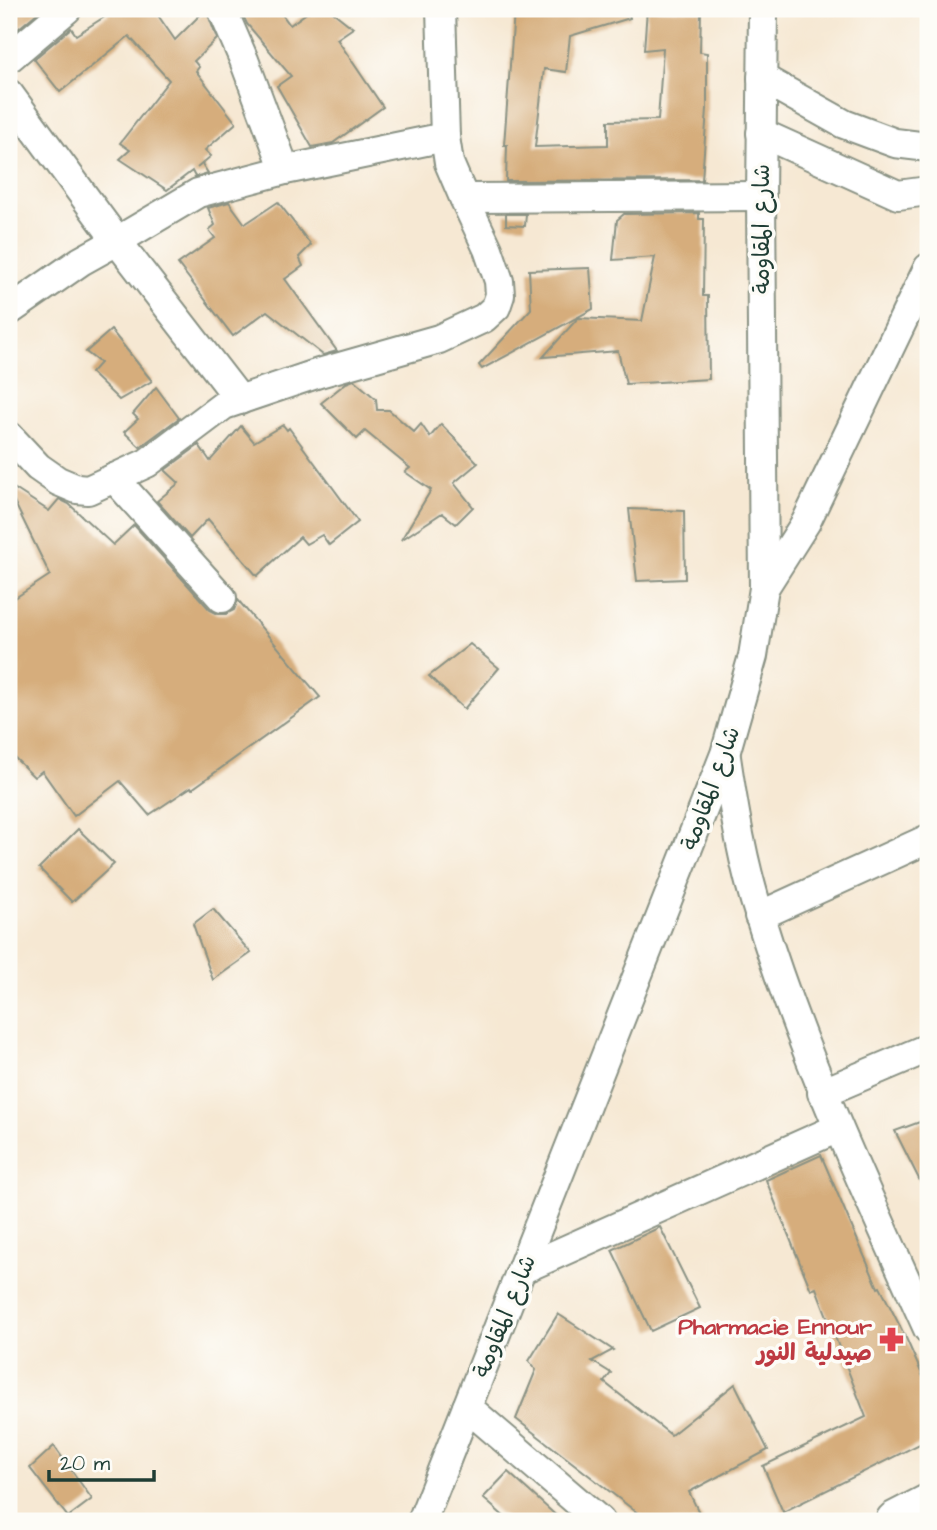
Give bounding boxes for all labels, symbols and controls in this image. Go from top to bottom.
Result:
street label: شارع المقاومة [746,164,778,294]
street label: شارع المقاومة [674,722,748,855]
street label: شارع المقاومة [466,1250,544,1383]
place label: Pharmacie Ennour صيدلية النور [678,1311,872,1369]
pharmacy icon: Pharmacie Ennour صيدلية النور [878,1325,906,1353]
scale bar [49,1439,154,1483]
text: 20 m [60,1449,111,1478]

